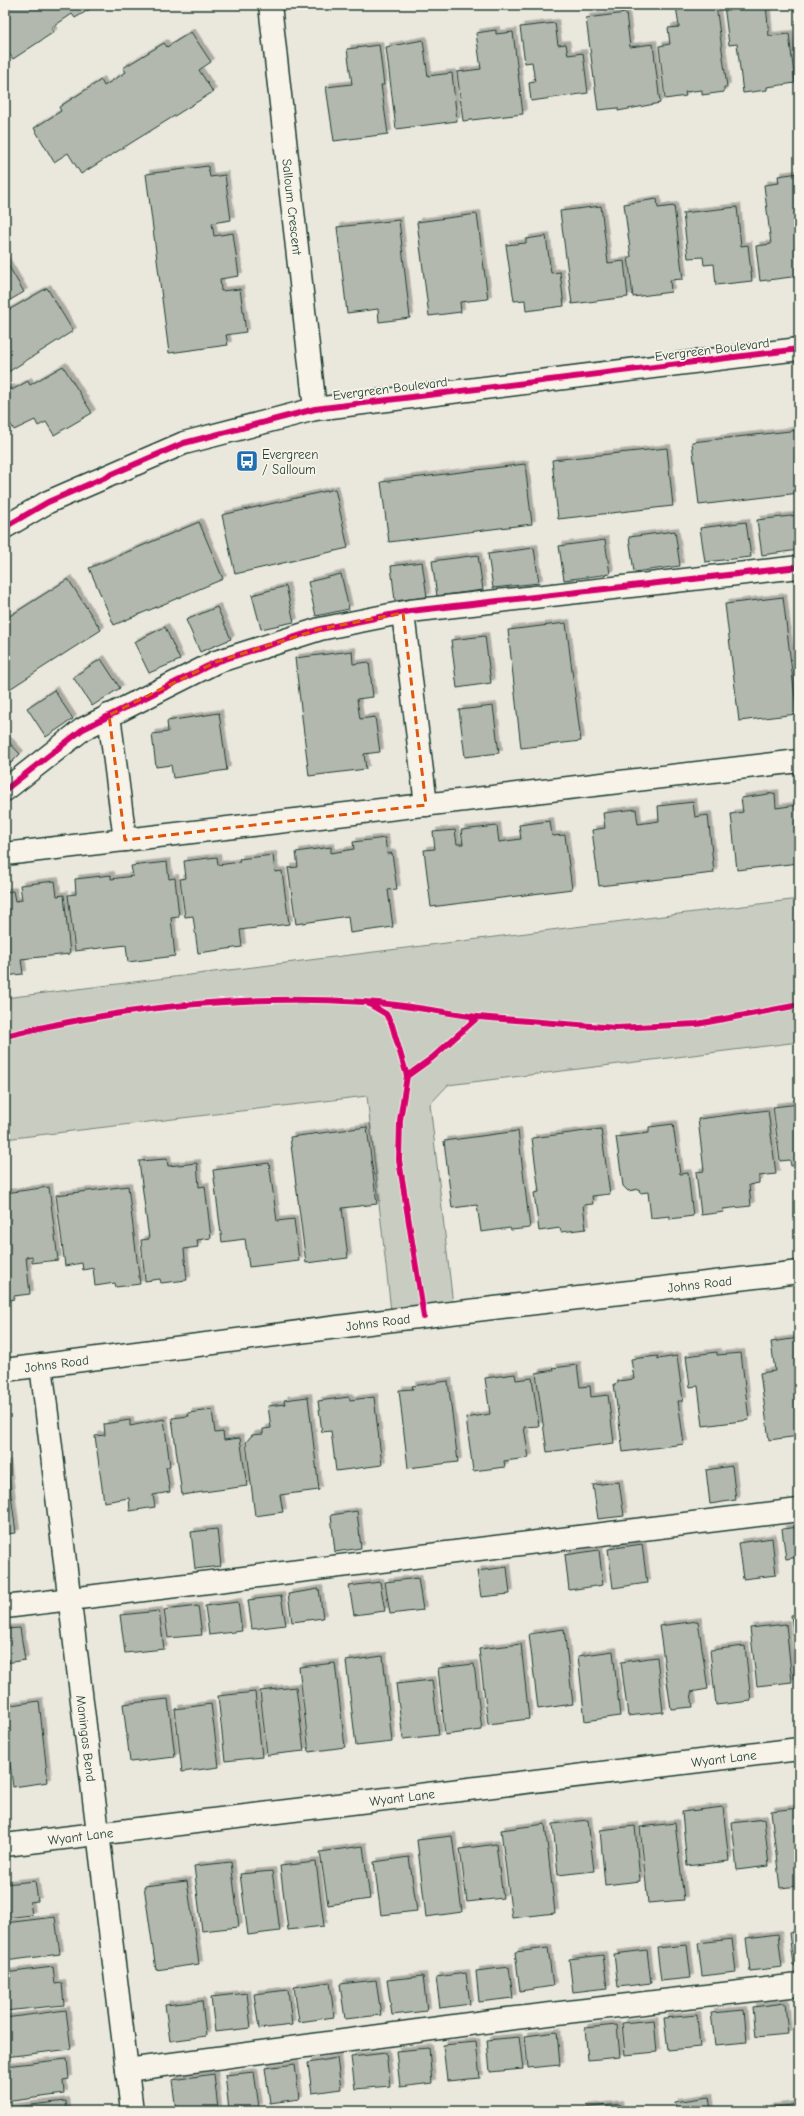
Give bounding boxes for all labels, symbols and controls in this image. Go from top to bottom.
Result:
street label: Salloum Crescent [279,158,305,257]
street label: Evergreen Boulevard [654,335,770,364]
street label: Evergreen Boulevard [332,374,448,403]
place label: Evergreen / Salloum [262,447,318,477]
bus stop icon: Evergreen / Salloum [234,448,260,474]
street label: Johns Road [667,1273,733,1295]
street label: Johns Road [345,1311,411,1334]
street label: Johns Road [24,1352,90,1375]
street label: Maningas Bend [73,1694,99,1782]
street label: Wyant Lane [690,1747,758,1770]
street label: Wyant Lane [369,1786,436,1809]
street label: Wyant Lane [47,1825,114,1848]

